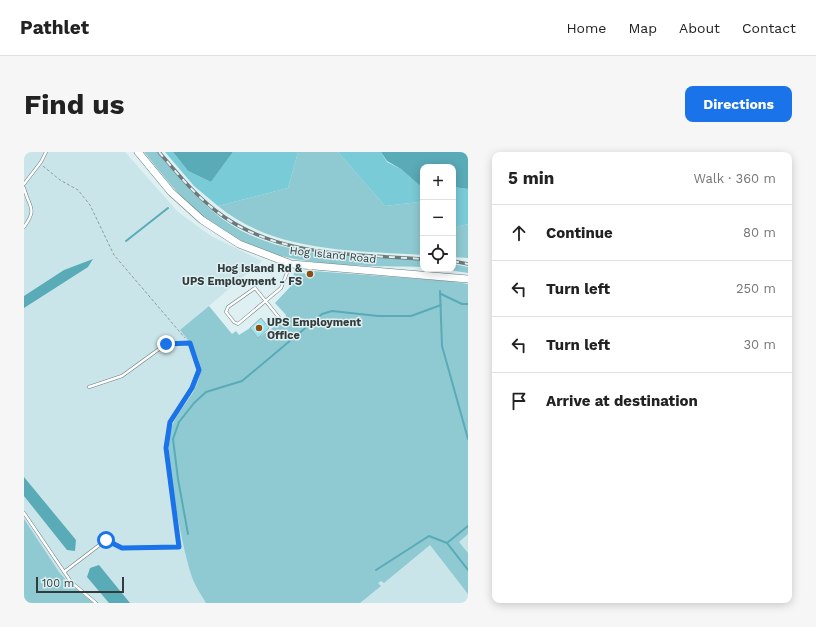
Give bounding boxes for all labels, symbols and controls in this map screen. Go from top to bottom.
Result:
text: Pathlet [20,16,89,39]
text: Home [566,20,606,36]
text: Map [628,20,657,36]
text: About [679,20,720,36]
text: Contact [742,20,796,36]
button: Directions [685,86,792,122]
text: Find us [24,88,124,121]
map controls [420,164,456,272]
button: + [420,164,456,200]
text: 5 min [508,168,554,188]
text: Walk · 360 m [693,171,776,186]
button: − [420,200,456,236]
icon: ahead [508,222,530,244]
text: Continue [546,224,613,242]
text: 80 m [743,225,776,240]
button: locate [420,236,456,272]
street label: Hog Island Road [289,244,377,266]
place label: Hog Island Rd & UPS Employment - FS [182,262,303,288]
marker: Hog Island Rd & UPS Employment - FS [305,269,315,279]
icon: left [508,278,530,300]
text: Turn left [546,280,610,298]
text: 250 m [736,281,776,296]
place label: UPS Employment Office [267,316,361,342]
marker: UPS Employment Office [254,323,264,333]
icon: left [508,334,530,356]
route end [157,335,175,353]
text: Turn left [546,336,610,354]
text: 30 m [744,337,776,352]
icon: arrive [508,390,530,412]
text: Arrive at destination [546,392,698,410]
route start [97,531,115,549]
scale bar [36,575,124,594]
text: 100 m [42,577,74,590]

